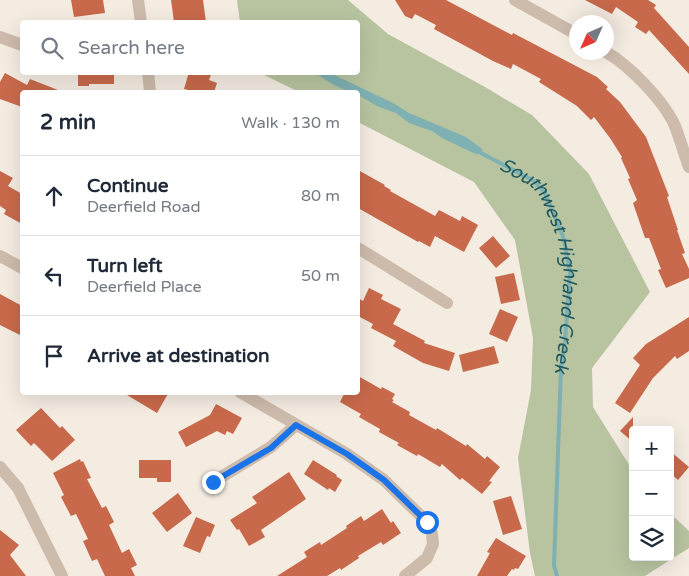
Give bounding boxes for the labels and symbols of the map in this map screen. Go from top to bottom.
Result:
north arrow [569,15,614,60]
water label: Southwest Highland Creek [496,154,582,375]
route end [202,471,225,494]
route start [416,511,439,534]

